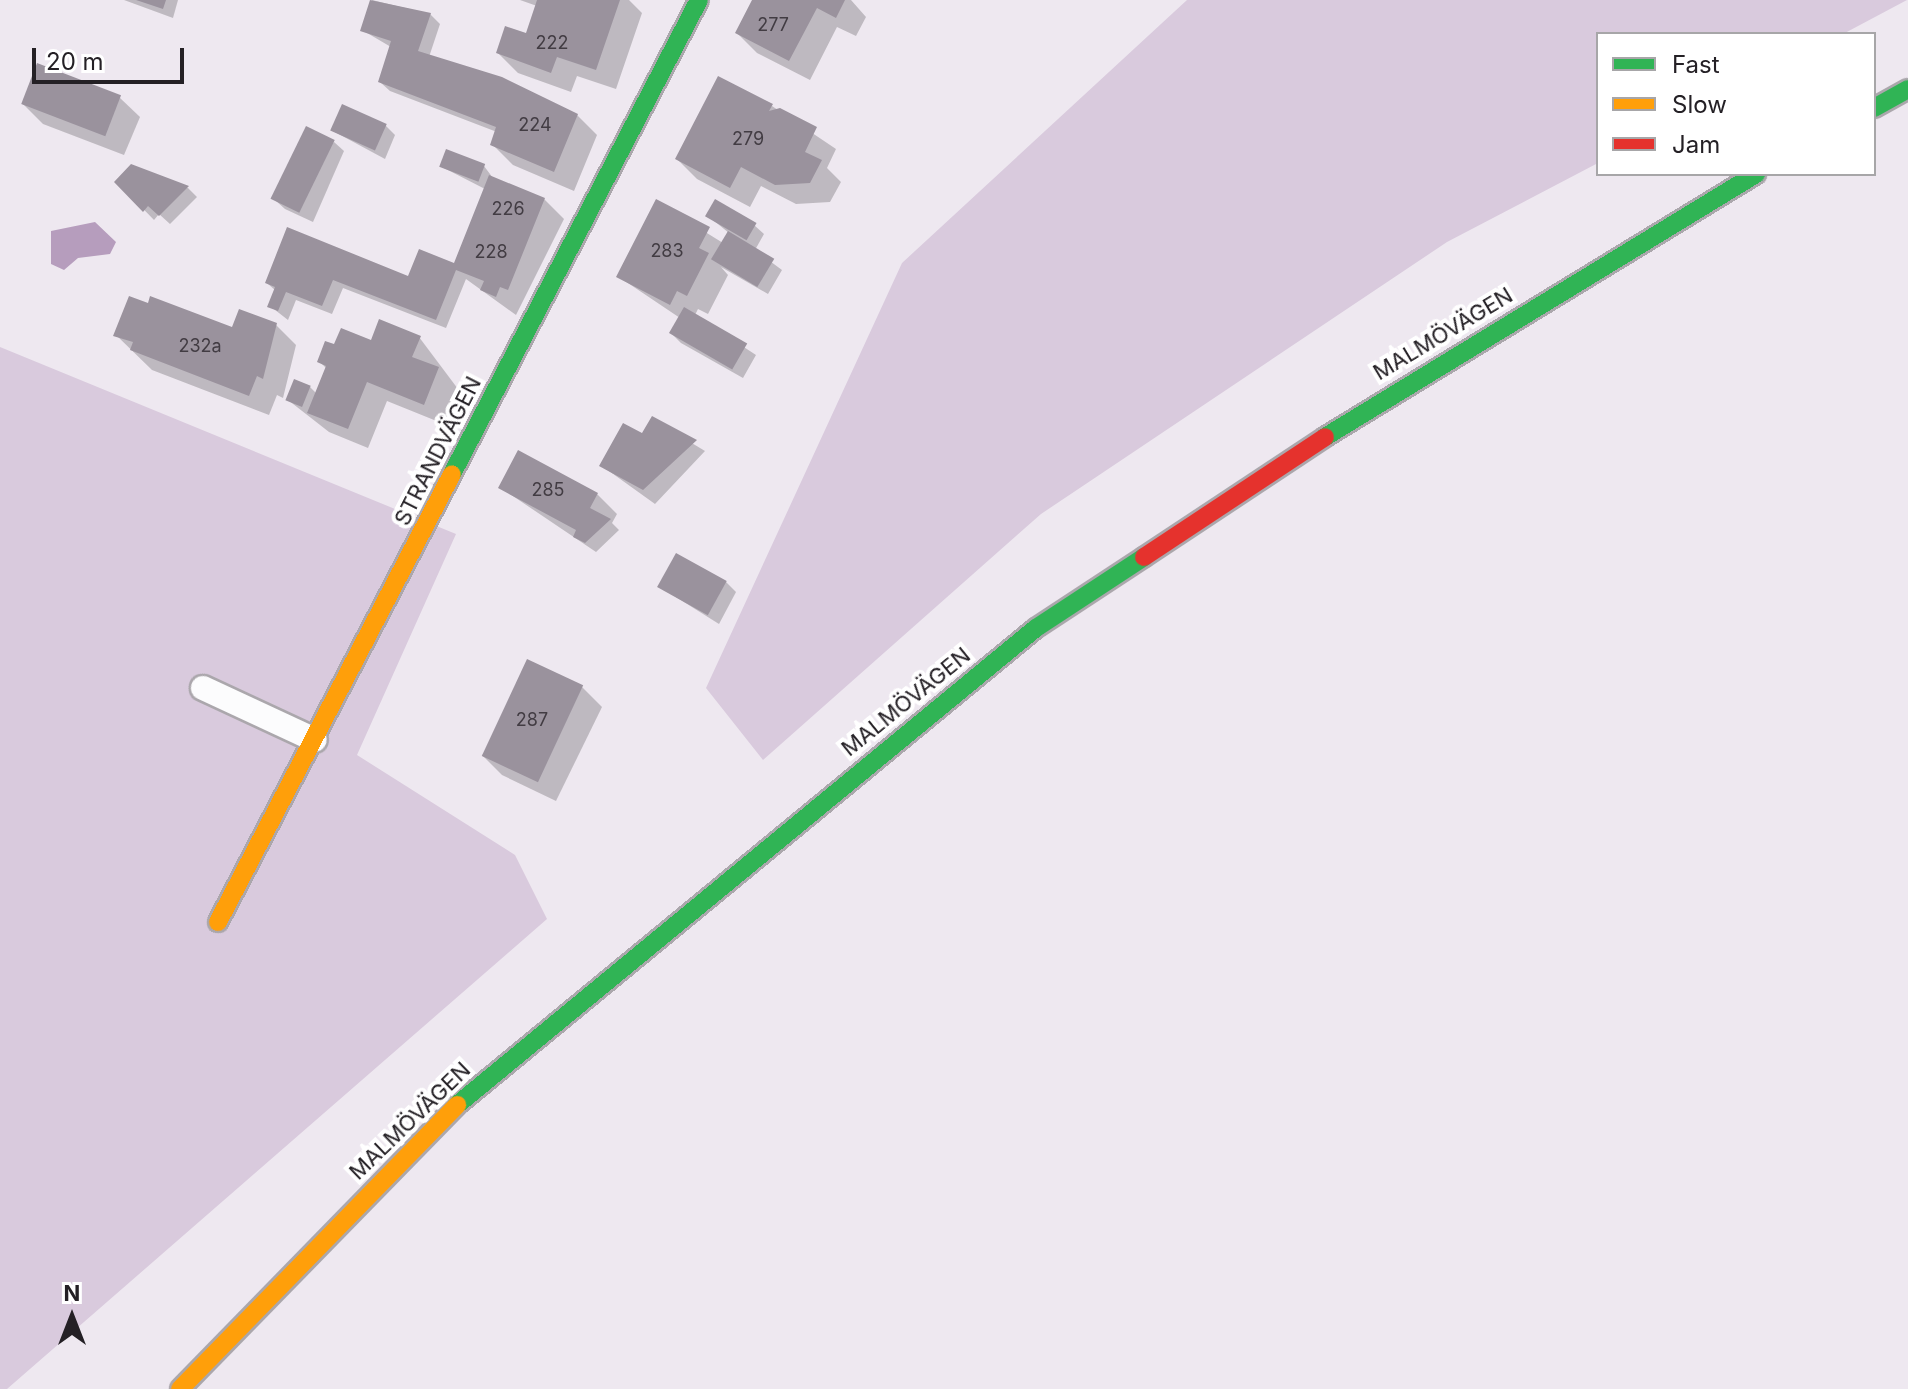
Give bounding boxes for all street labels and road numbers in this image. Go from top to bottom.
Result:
street label: MALMÖVÄGEN [1369,282,1517,386]
street label: STRANDVÄGEN [389,372,487,530]
street label: MALMÖVÄGEN [836,642,976,762]
street label: MALMÖVÄGEN [344,1057,476,1185]

